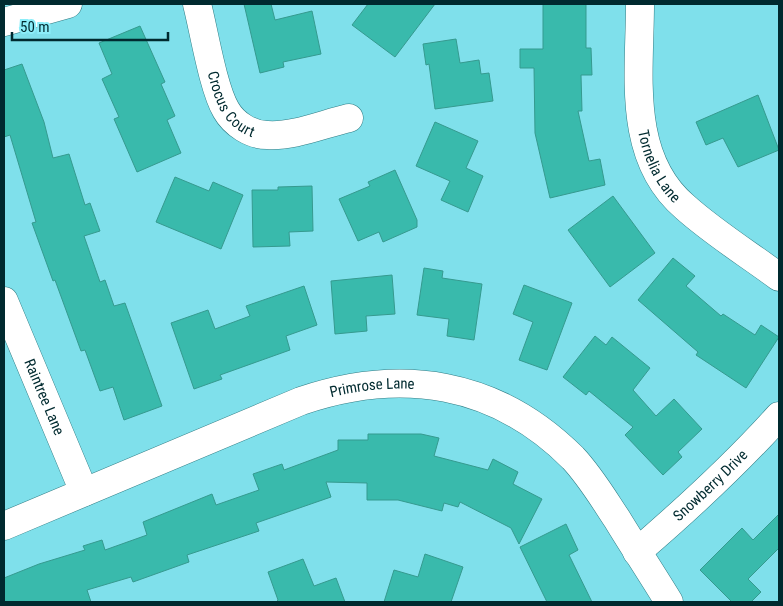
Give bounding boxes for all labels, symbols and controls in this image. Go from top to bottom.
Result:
scale bar [12,10,169,42]
text: 50 m [20,18,50,36]
street label: Crocus Court [204,69,257,141]
street label: Tornelia Lane [634,128,684,206]
street label: Raintree Lane [20,356,68,438]
street label: Primrose Lane [328,375,415,401]
street label: Snowberry Drive [669,446,751,525]

